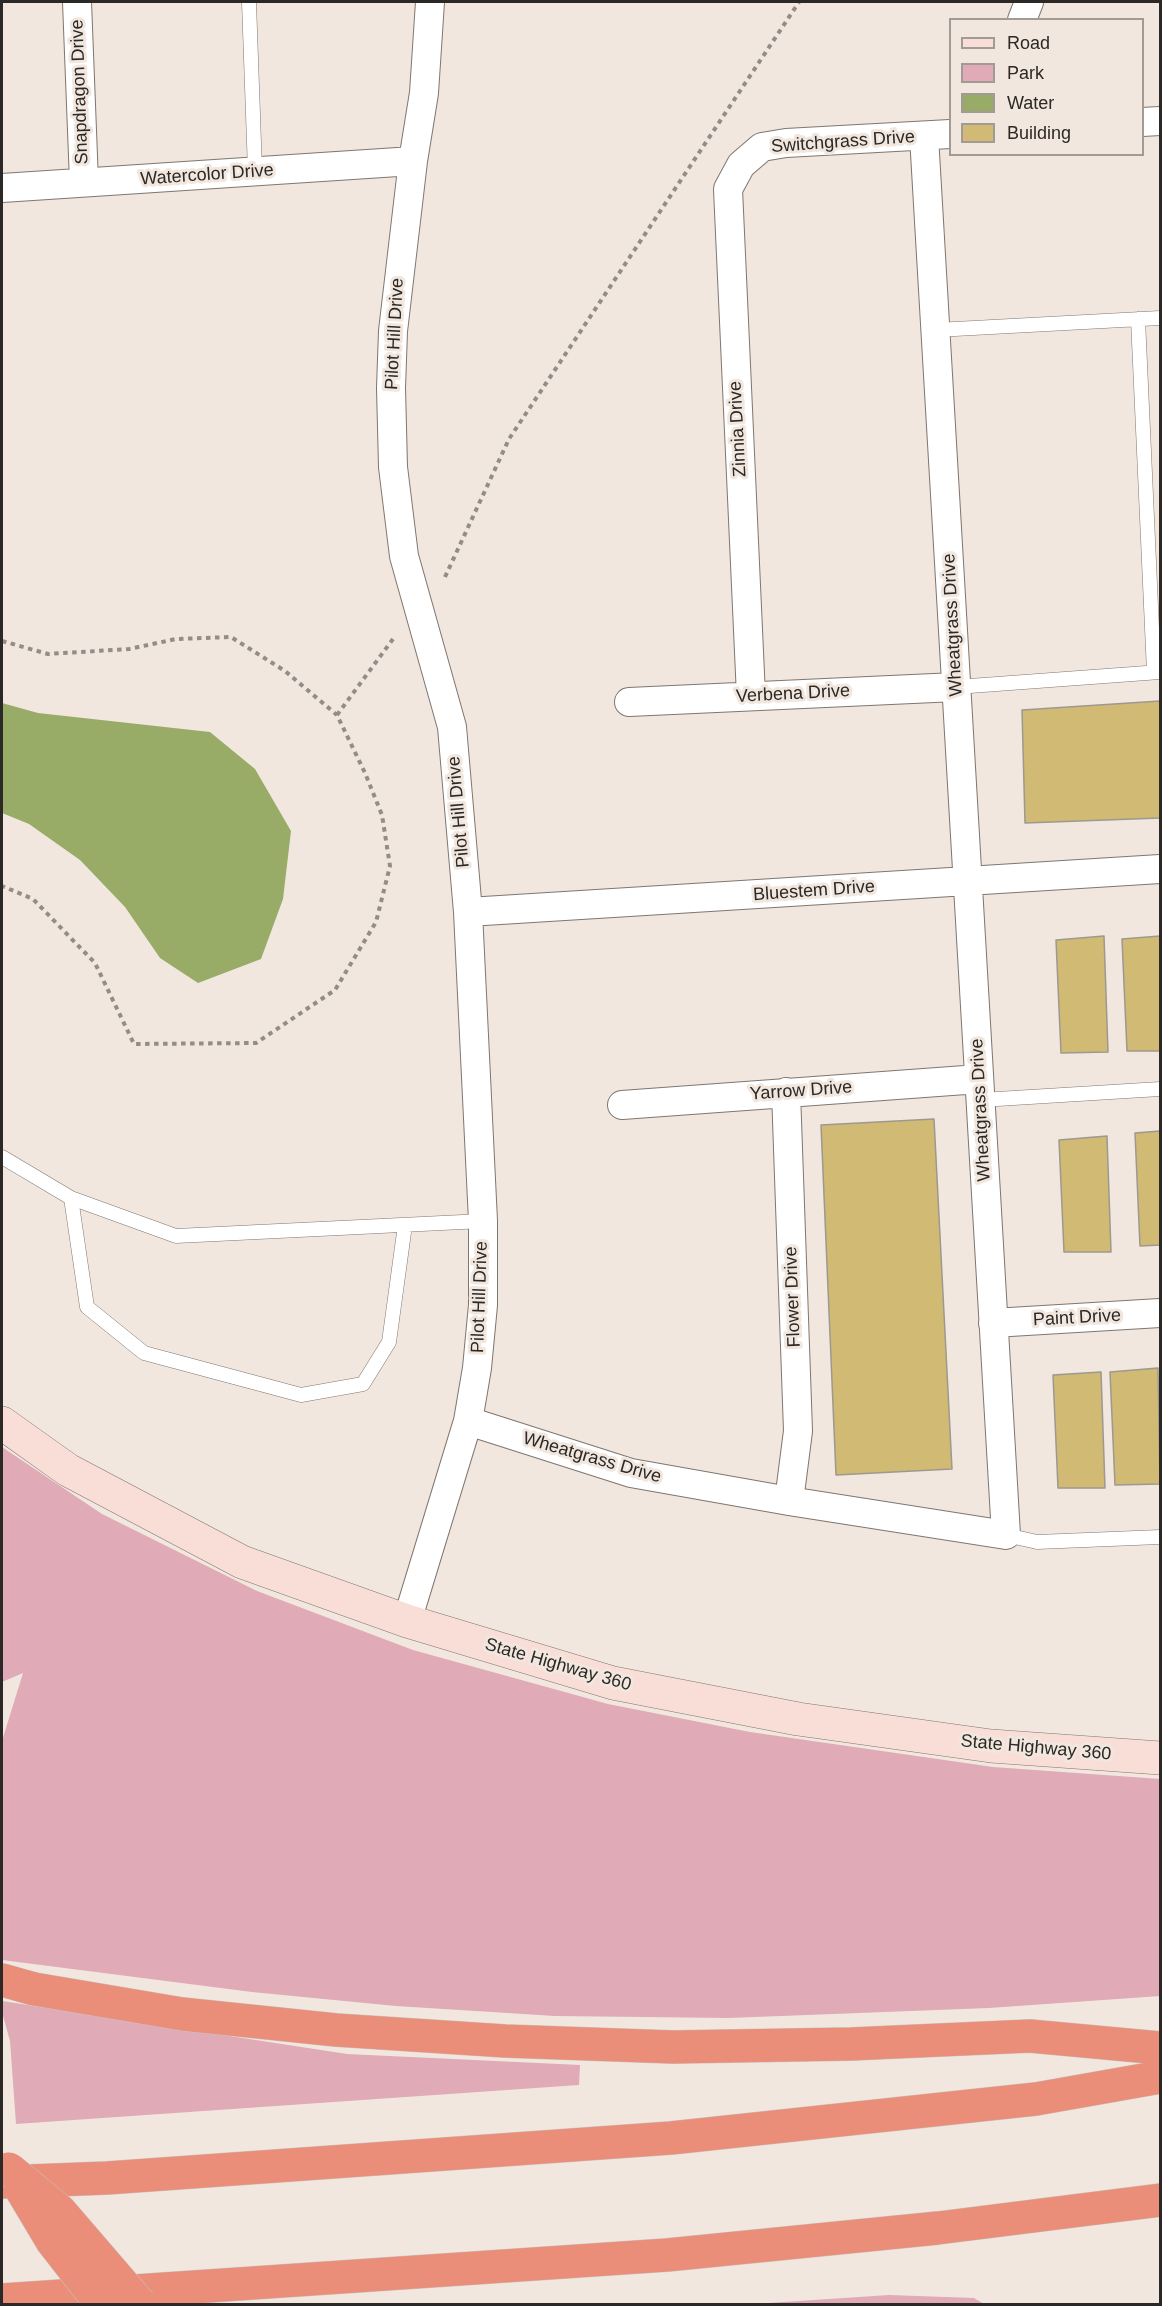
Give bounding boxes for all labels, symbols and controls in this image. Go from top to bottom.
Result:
legend [949,18,1144,156]
street label: Snapdragon Drive [67,19,93,165]
text: Road [1007,33,1050,53]
text: Park [1007,63,1044,83]
text: Water [1007,93,1054,113]
text: Building [1007,123,1071,143]
street label: Switchgrass Drive [770,126,916,158]
street label: Watercolor Drive [140,160,274,190]
street label: Pilot Hill Drive [381,278,409,390]
street label: Zinnia Drive [725,380,751,478]
street label: Wheatgrass Drive [938,553,968,697]
street label: Verbena Drive [735,680,851,708]
street label: Pilot Hill Drive [443,755,475,869]
street label: Bluestem Drive [752,876,876,906]
street label: Wheatgrass Drive [966,1038,996,1182]
street label: Yarrow Drive [749,1077,853,1105]
street label: Pilot Hill Drive [467,1241,493,1353]
street label: Flower Drive [780,1246,806,1348]
street label: Paint Drive [1032,1305,1122,1331]
street label: Wheatgrass Drive [520,1428,664,1488]
street label: State Highway 360 [482,1634,634,1696]
street label: State Highway 360 [960,1731,1112,1765]

